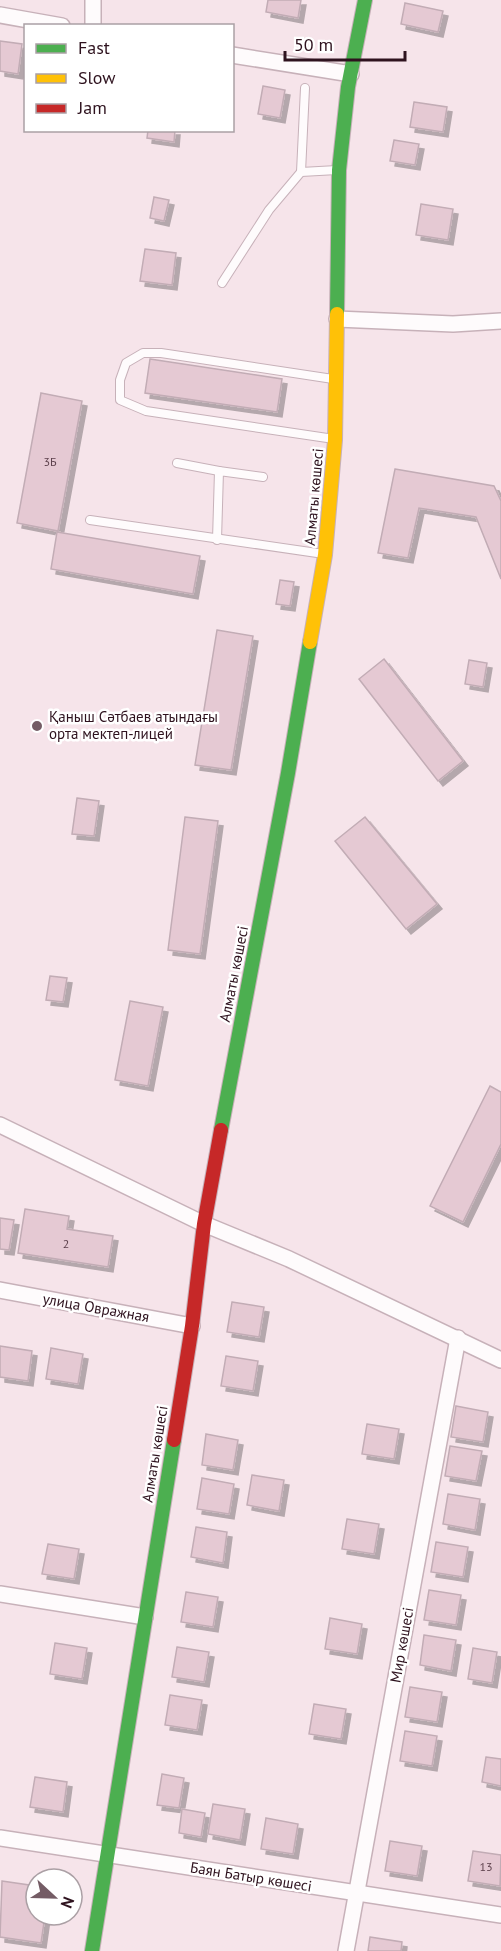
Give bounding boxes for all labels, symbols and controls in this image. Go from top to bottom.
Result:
legend [24,24,234,132]
scale bar [285,24,405,62]
text: 50 m [294,33,333,56]
text: Fast [78,36,110,59]
text: Slow [78,66,116,89]
text: Jam [77,96,107,119]
street label: Алматы көшесі [300,448,327,546]
house number: 3Б [43,454,57,469]
place label: Қаныш Сәтбаев атындағы орта мектеп-лицей [49,707,218,743]
marker: Қаныш Сәтбаев атындағы орта мектеп-лицей [30,719,44,733]
street label: Алматы көшесі [215,924,252,1024]
house number: 2 [63,1236,69,1251]
street label: улица Овражная [41,1289,151,1326]
street label: Алматы көшесі [137,1404,172,1504]
street label: Мир көшесі [386,1606,418,1684]
street label: Баян Батыр көшесі [189,1858,313,1896]
house number: 13 [479,1859,493,1874]
north arrow [24,1867,84,1927]
text: N [57,1894,79,1911]

